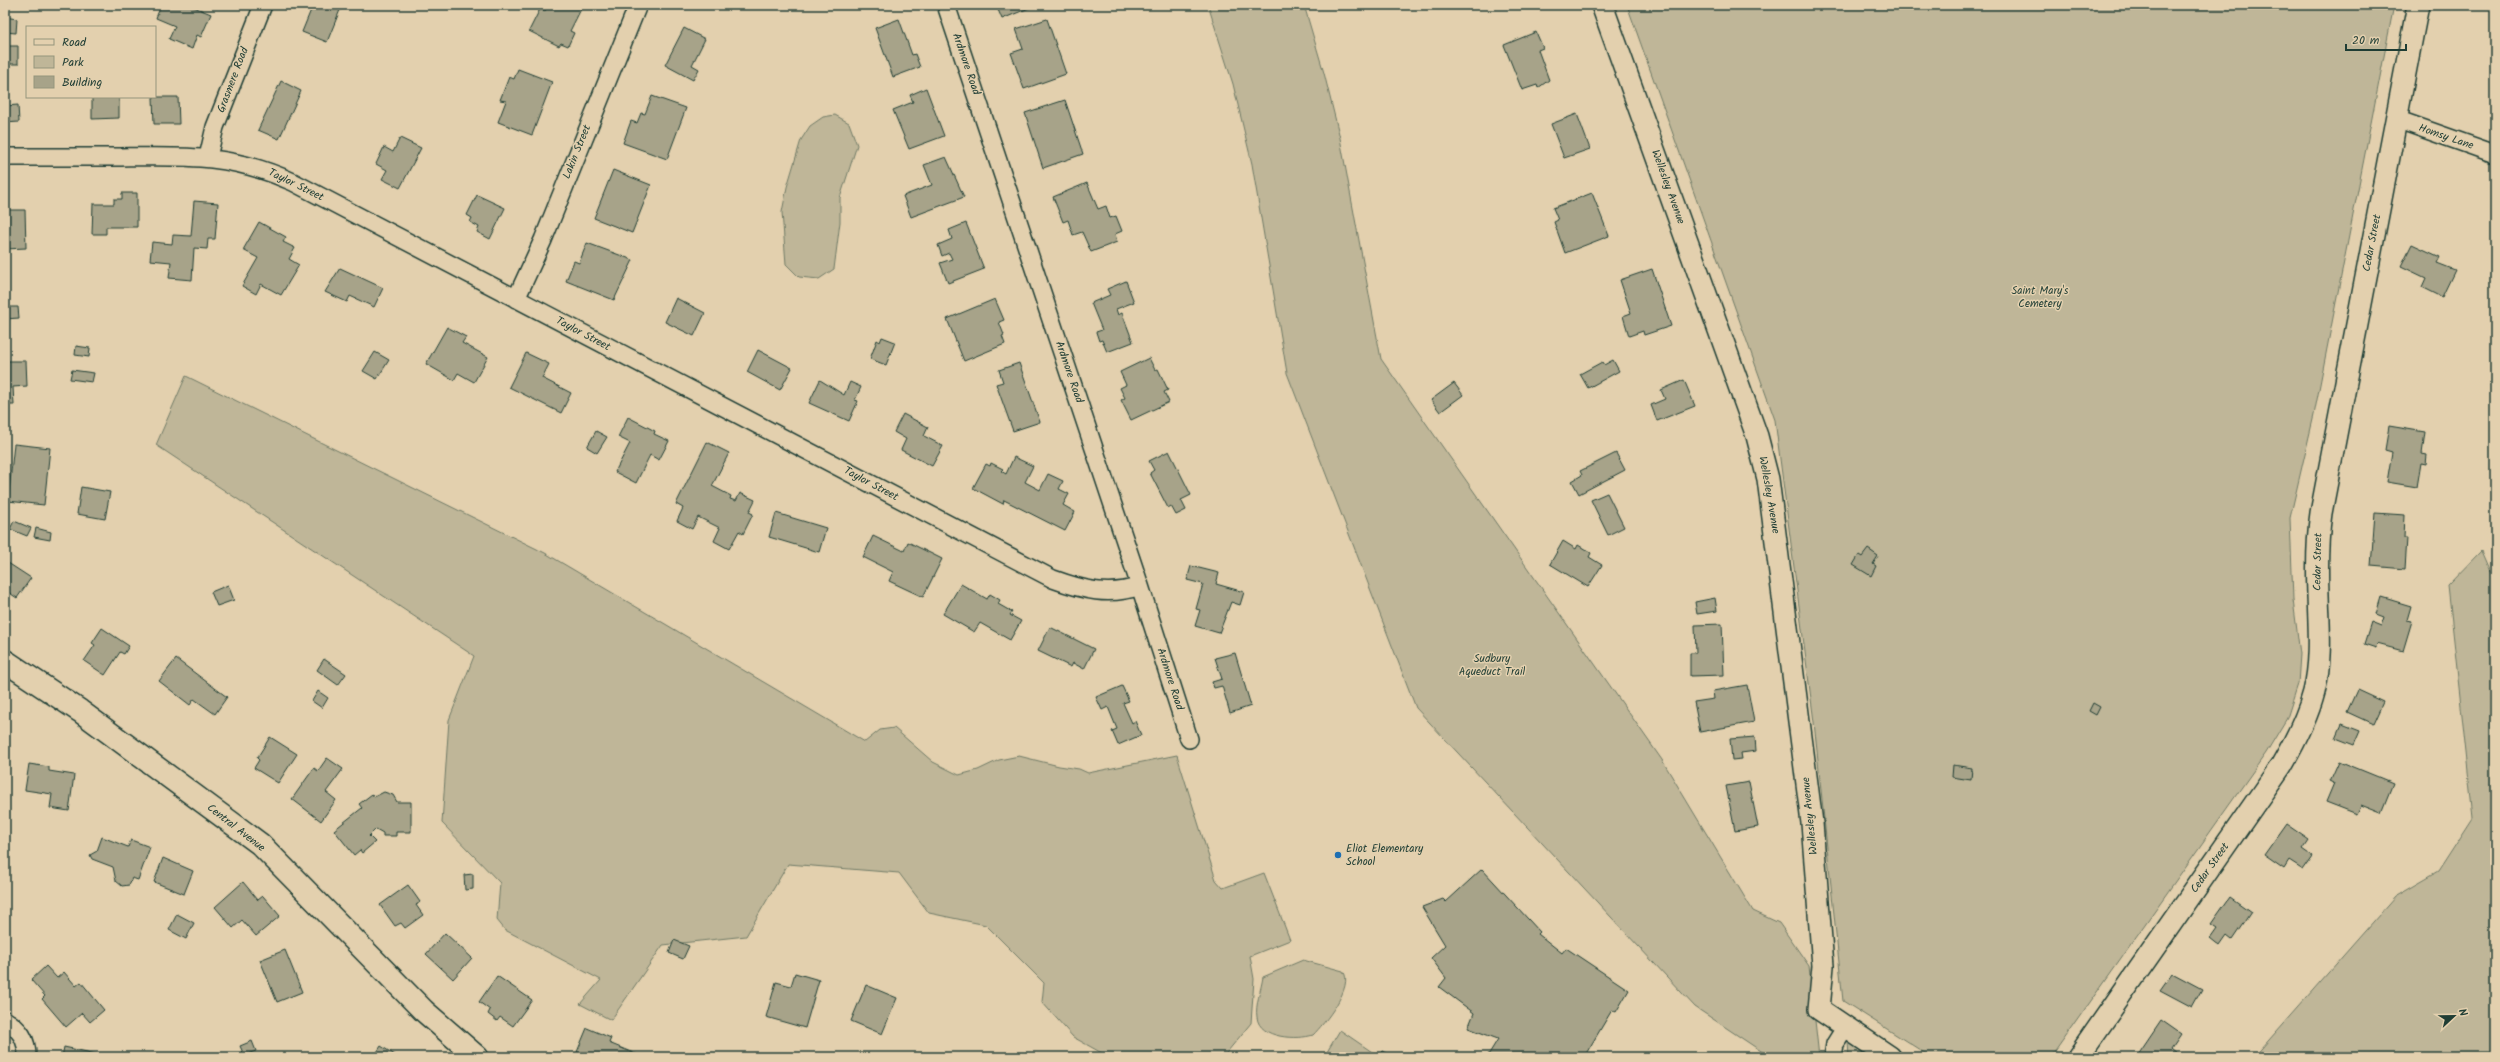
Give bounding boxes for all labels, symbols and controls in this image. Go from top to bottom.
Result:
legend [26,26,156,98]
scale bar [2346,26,2406,52]
street label: Ardmore Road [947,31,985,98]
text: 20 m [2352,31,2380,50]
text: Road [62,33,87,52]
street label: Grasmere Road [212,44,254,115]
text: Park [62,53,84,72]
text: Building [62,73,102,92]
street label: Homsy Lane [2416,119,2476,155]
street label: Lakin Street [558,121,596,182]
street label: Wellesley Avenue [1646,147,1690,227]
street label: Taylor Street [265,164,327,207]
street label: Cedar Street [2358,212,2387,273]
park label: Saint Mary's Cemetery [2011,282,2069,313]
street label: Taylor Street [552,312,614,356]
street label: Ardmore Road [1050,339,1088,406]
street label: Wellesley Avenue [1753,455,1785,535]
street label: Taylor Street [840,462,902,506]
street label: Cedar Street [2308,532,2328,591]
street label: Ardmore Road [1151,645,1189,713]
park label: Sudbury Aqueduct Trail [1459,650,1526,681]
street label: Wellesley Avenue [1797,776,1823,856]
street label: Central Avenue [203,799,269,857]
street label: Cedar Street [2186,838,2234,897]
place label: Eliot Elementary School [1346,840,1424,871]
marker: Eliot Elementary School [1333,850,1343,860]
north arrow [2434,996,2474,1036]
text: N [2453,1006,2472,1019]

